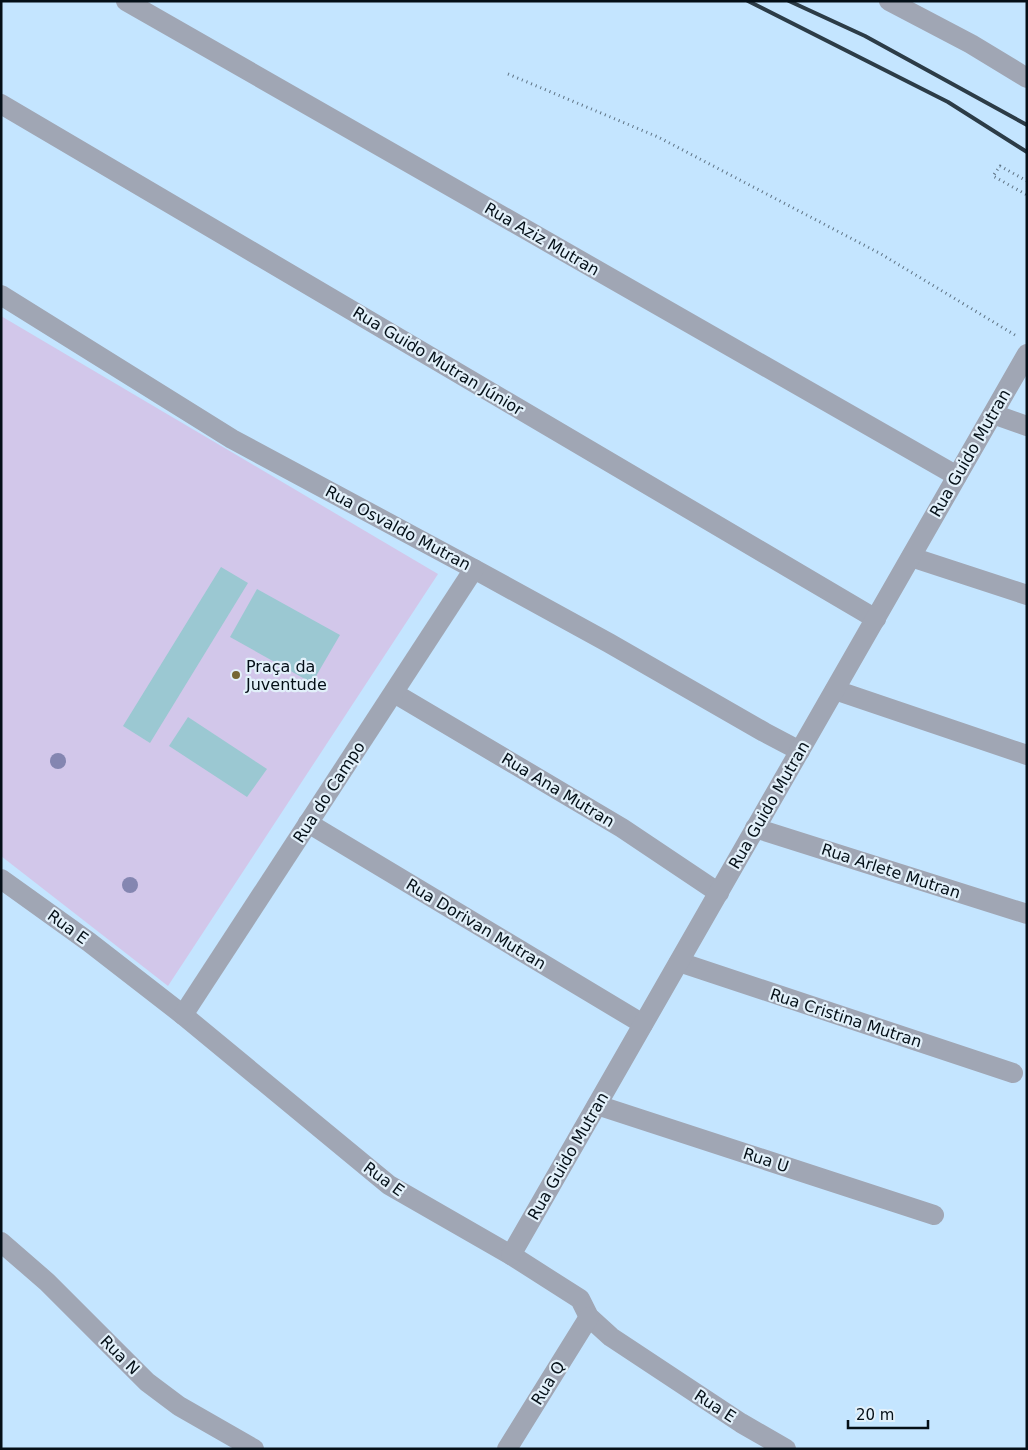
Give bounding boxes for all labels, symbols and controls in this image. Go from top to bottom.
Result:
street label: Rua Aziz Mutran [481,198,603,280]
street label: Rua Guido Mutran Júnior [349,303,527,420]
street label: Rua Guido Mutran [926,386,1014,520]
street label: Rua Osvaldo Mutran [322,482,474,574]
place label: Praça da Juventude [245,657,327,694]
marker: Praça da Juventude [230,669,242,681]
street label: Rua do Campo [289,738,369,846]
street label: Rua Guido Mutran [725,738,813,872]
street label: Rua Ana Mutran [498,749,618,831]
street label: Rua Arlete Mutran [819,840,963,902]
street label: Rua Dorivan Mutran [403,875,549,973]
street label: Rua E [44,906,92,948]
street label: Rua Cristina Mutran [768,984,924,1052]
street label: Rua Guido Mutran [524,1089,612,1223]
street label: Rua U [741,1144,791,1176]
street label: Rua E [360,1158,408,1200]
street label: Rua N [97,1332,143,1378]
street label: Rua Q [527,1358,569,1408]
street label: Rua E [691,1386,739,1426]
scale bar [848,1398,928,1430]
text: 20 m [856,1406,894,1424]

